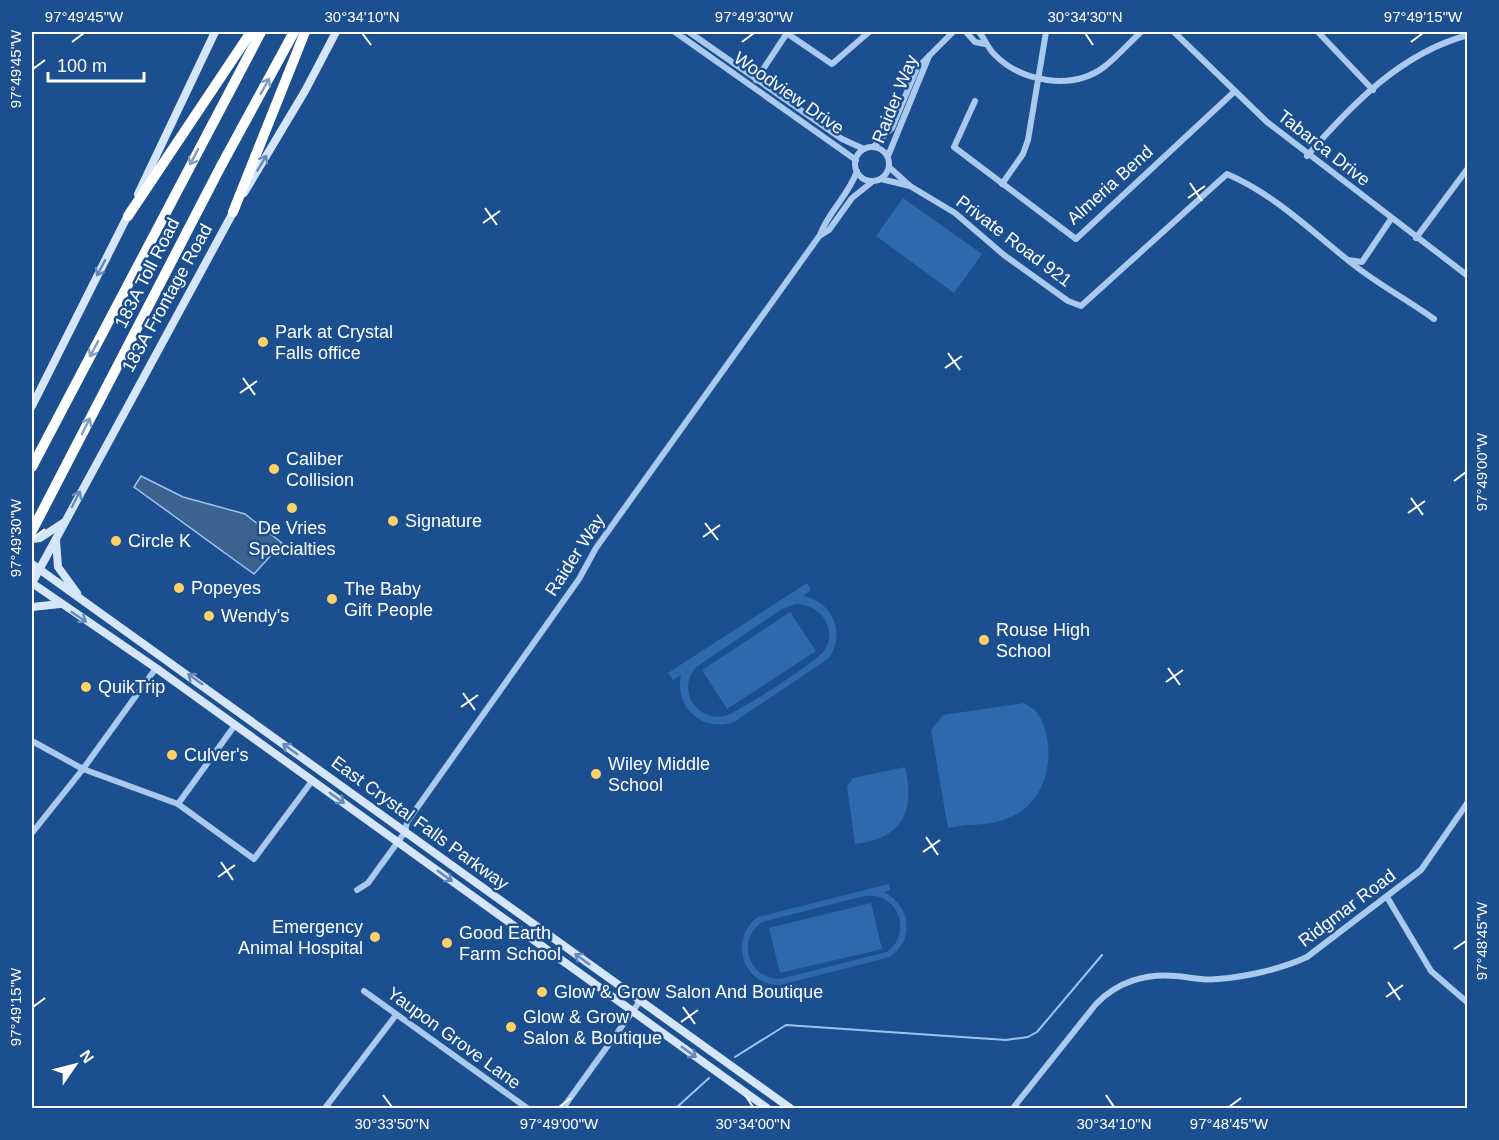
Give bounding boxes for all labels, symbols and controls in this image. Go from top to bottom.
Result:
text: 97°49'45"W [45,8,124,25]
text: 30°34'10"N [324,8,400,25]
text: 97°49'30"W [715,8,794,25]
text: 30°34'30"N [1047,8,1123,25]
text: 97°49'15"W [1384,8,1463,25]
text: 97°49'45"W [7,29,24,108]
scale bar [48,45,144,83]
street label: Woodview Drive [730,48,848,138]
street label: Raider Way [868,52,922,146]
text: 100 m [57,56,107,76]
one-way arrow [259,78,271,95]
street label: Tabarca Drive [1274,106,1374,190]
street label: Almeria Bend [1063,141,1157,229]
one-way arrow [188,148,199,166]
one-way arrow [256,155,268,172]
street label: Private Road 921 [952,191,1076,291]
street label: 183A Toll Road [111,215,183,331]
street label: 183A Frontage Road [118,221,216,375]
one-way arrow [95,259,107,276]
place label: Park at Crystal Falls office [275,322,393,363]
marker: Park at Crystal Falls office [256,335,270,349]
one-way arrow [87,339,99,357]
one-way arrow [80,418,92,435]
text: 97°49'00"W [1473,432,1490,511]
place label: Caliber Collision [286,449,354,490]
marker: Caliber Collision [267,462,281,476]
one-way arrow [71,490,83,508]
text: 97°49'30"W [7,498,24,577]
marker: De Vries Specialties [285,501,299,515]
street label: Raider Way [541,510,609,600]
place label: Signature [405,511,482,531]
marker: Signature [386,514,400,528]
place label: De Vries Specialties [248,518,336,559]
place label: Circle K [128,531,191,551]
marker: Circle K [109,534,123,548]
place label: Popeyes [191,578,261,598]
place label: The Baby Gift People [344,579,433,620]
marker: Popeyes [172,581,186,595]
marker: The Baby Gift People [325,592,339,606]
place label: Wendy's [221,606,289,626]
marker: Wendy's [202,609,216,623]
one-way arrow [71,611,87,623]
place label: Rouse High School [996,620,1090,661]
marker: Rouse High School [977,633,991,647]
one-way arrow [188,673,204,686]
place label: QuikTrip [98,677,165,697]
marker: QuikTrip [79,680,93,694]
one-way arrow [282,743,298,755]
place label: Culver's [184,745,248,765]
marker: Culver's [165,748,179,762]
street label: East Crystal Falls Parkway [328,752,512,894]
place label: Wiley Middle School [608,754,710,795]
marker: Wiley Middle School [589,767,603,781]
one-way arrow [328,792,344,804]
street label: Ridgmar Road [1295,865,1399,951]
one-way arrow [437,870,453,883]
text: 97°48'45"W [1473,901,1490,980]
place label: Emergency Animal Hospital [238,917,363,958]
place label: Good Earth Farm School [459,923,561,964]
marker: Emergency Animal Hospital [368,930,382,944]
marker: Good Earth Farm School [440,936,454,950]
one-way arrow [574,953,590,965]
text: 97°49'15"W [7,967,24,1046]
place label: Glow & Grow Salon And Boutique [554,982,823,1002]
street label: Yaupon Grove Lane [383,983,525,1093]
marker: Glow & Grow Salon And Boutique [535,985,549,999]
place label: Glow & Grow Salon & Boutique [523,1007,662,1048]
marker: Glow & Grow Salon & Boutique [504,1020,518,1034]
north arrow [45,1035,105,1095]
one-way arrow [680,1046,696,1058]
text: N [77,1047,97,1066]
text: 30°33'50"N [354,1115,430,1132]
text: 97°49'00"W [520,1115,599,1132]
text: 30°34'00"N [715,1115,791,1132]
text: 30°34'10"N [1076,1115,1152,1132]
text: 97°48'45"W [1190,1115,1269,1132]

